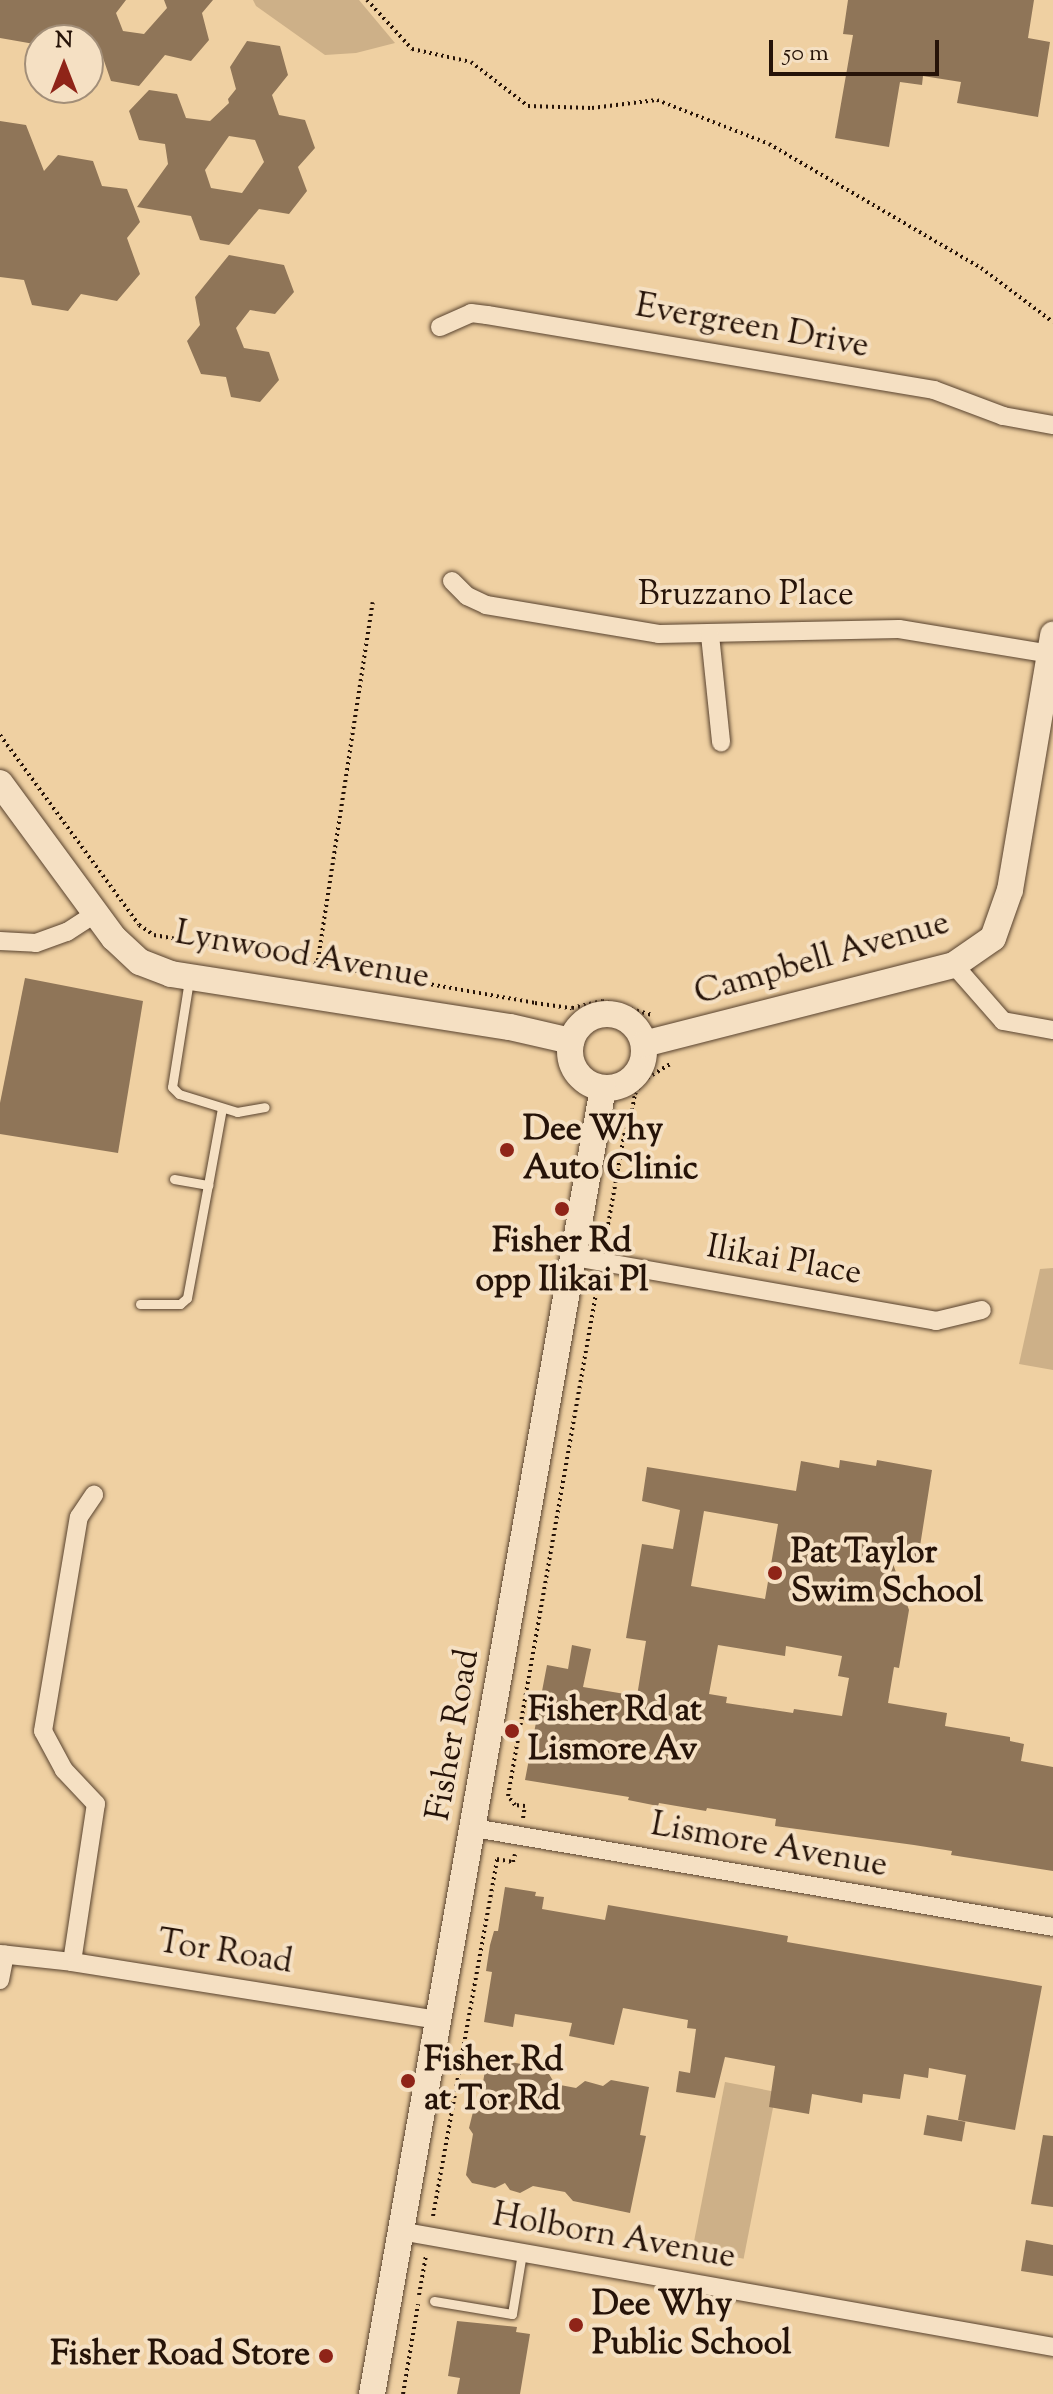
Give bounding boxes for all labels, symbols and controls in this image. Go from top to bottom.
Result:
north arrow [24,24,104,104]
scale bar [773,24,943,74]
text: N [55,26,73,58]
text: 50 m [783,37,829,71]
street label: Evergreen Drive [632,286,872,368]
street label: Bruzzano Place [638,576,854,616]
street label: Campbell Avenue [690,903,954,1015]
street label: Lynwood Avenue [172,914,432,998]
place label: Dee Why Auto Clinic [523,1110,698,1190]
marker: Dee Why Auto Clinic [498,1141,516,1159]
marker: Fisher Rd opp Ilikai Pl [553,1200,571,1218]
place label: Fisher Rd opp Ilikai Pl [476,1222,648,1302]
street label: Ilikai Place [703,1227,865,1295]
place label: Pat Taylor Swim School [791,1533,983,1612]
marker: Pat Taylor Swim School [766,1564,784,1582]
street label: Fisher Road [419,1646,489,1824]
place label: Fisher Rd at Lismore Av [528,1691,702,1770]
marker: Fisher Rd at Lismore Av [503,1722,521,1740]
street label: Lismore Avenue [648,1805,890,1887]
street label: Tor Road [155,1922,295,1984]
place label: Fisher Rd at Tor Rd [424,2041,563,2120]
marker: Fisher Rd at Tor Rd [399,2072,417,2090]
street label: Holborn Avenue [489,2196,739,2278]
place label: Dee Why Public School [592,2285,792,2364]
marker: Dee Why Public School [567,2316,585,2334]
place label: Fisher Road Store [50,2336,310,2376]
marker: Fisher Road Store [317,2347,335,2365]

